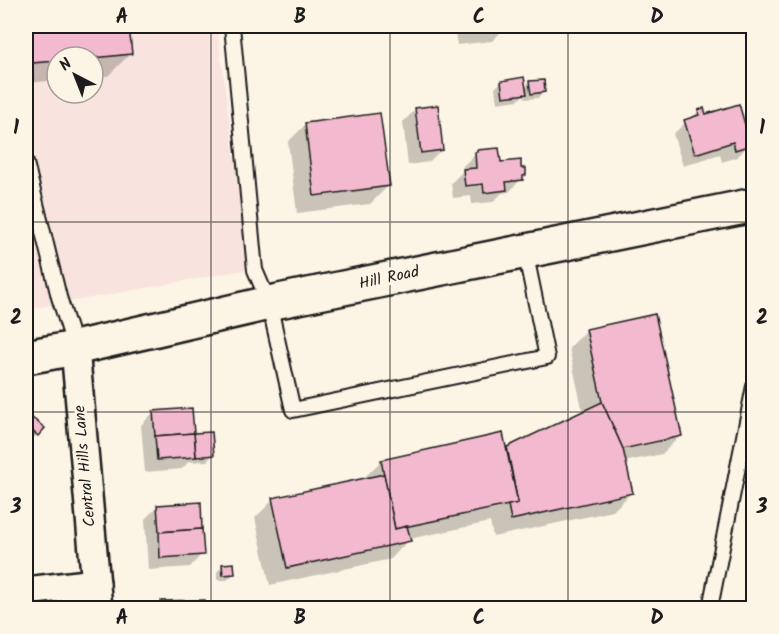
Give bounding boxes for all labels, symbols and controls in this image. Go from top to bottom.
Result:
text: A [116,2,128,34]
text: B [294,2,306,34]
text: C [473,2,485,34]
text: D [650,2,664,34]
north arrow [45,45,105,105]
text: N [54,52,78,78]
text: 1 [13,113,19,145]
text: 1 [759,113,765,145]
street label: Hill Road [357,259,422,297]
text: 2 [10,303,22,335]
text: 2 [756,303,768,335]
street label: Central Hills Lane [67,404,103,528]
text: 3 [10,492,22,524]
text: 3 [756,492,768,524]
text: A [116,603,128,634]
text: B [294,603,306,634]
text: C [473,603,485,634]
text: D [650,603,664,634]

